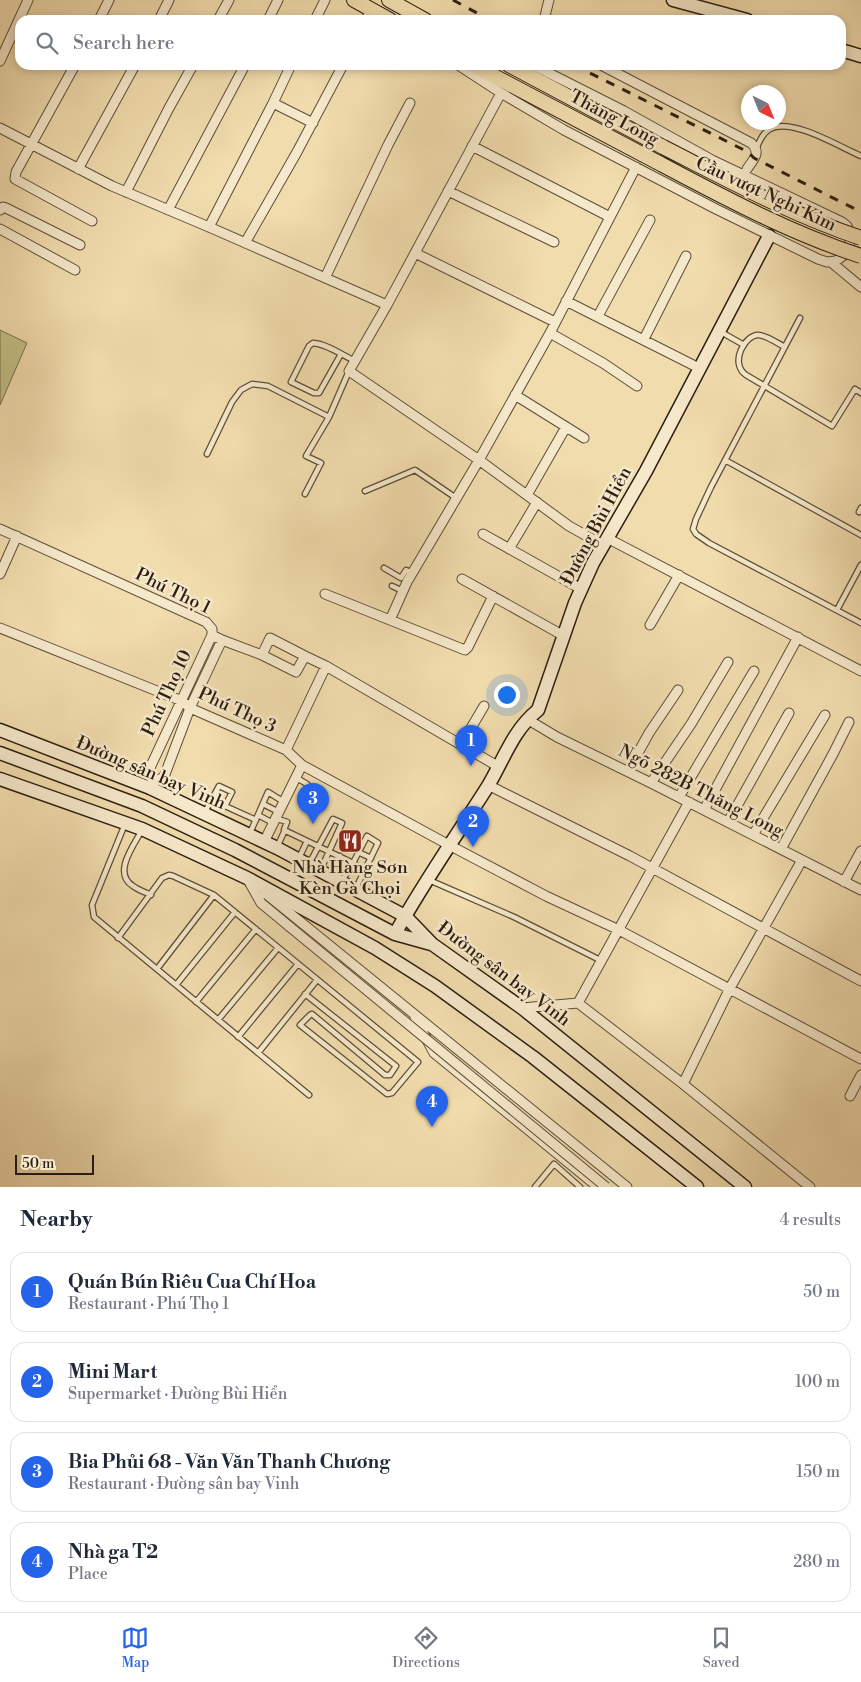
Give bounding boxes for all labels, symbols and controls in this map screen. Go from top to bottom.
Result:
search box [15,15,846,70]
icon: search [33,29,61,57]
text: Search here [73,31,174,55]
street label: Thăng Long [565,85,663,151]
north arrow [741,85,786,130]
street label: Cầu vượt Nghi Kim [692,151,840,237]
street label: Đường Bùi Hiển [555,463,637,589]
street label: Phú Thọ 1 [131,563,215,619]
street label: Phú Thọ 10 [137,646,197,740]
street label: Phú Thọ 3 [194,682,280,738]
your location [494,682,520,708]
pin: 1 [455,725,487,766]
street label: Đường sân bay Vinh [73,731,230,815]
street label: Ngõ 282B Thăng Long [614,739,788,843]
pin: 3 [297,783,329,824]
pin: 2 [457,806,489,847]
restaurant icon: Nhà Hàng Sơn Kèn Gà Chọi [337,828,363,854]
place label: Nhà Hàng Sơn Kèn Gà Chọi [292,856,408,900]
street label: Đường sân bay Vinh [433,917,575,1032]
pin: 4 [416,1086,448,1127]
scale bar [15,1152,94,1175]
text: 50 m [22,1155,54,1173]
text: Nearby [20,1207,93,1233]
text: 4 results [780,1210,841,1230]
text: Quán Bún Riêu Cua Chí Hoa [68,1270,316,1294]
text: 1 [33,1282,41,1302]
text: 50 m [803,1282,840,1302]
text: Restaurant · Phú Thọ 1 [68,1294,229,1314]
text: Mini Mart [68,1360,157,1384]
text: 2 [32,1372,42,1392]
text: 100 m [795,1372,840,1392]
text: Supermarket · Đường Bùi Hiển [68,1384,287,1404]
text: Bia Phủi 68 - Văn Văn Thanh Chương [68,1450,390,1474]
text: 3 [32,1462,42,1482]
text: 150 m [796,1462,840,1482]
text: Restaurant · Đường sân bay Vinh [68,1474,299,1494]
text: Nhà ga T2 [68,1540,158,1564]
text: 4 [32,1552,42,1572]
text: 280 m [793,1552,840,1572]
text: Place [68,1564,108,1584]
tab: Map [121,1624,149,1672]
tab: Directions [392,1624,460,1672]
tab: Saved [703,1624,740,1672]

